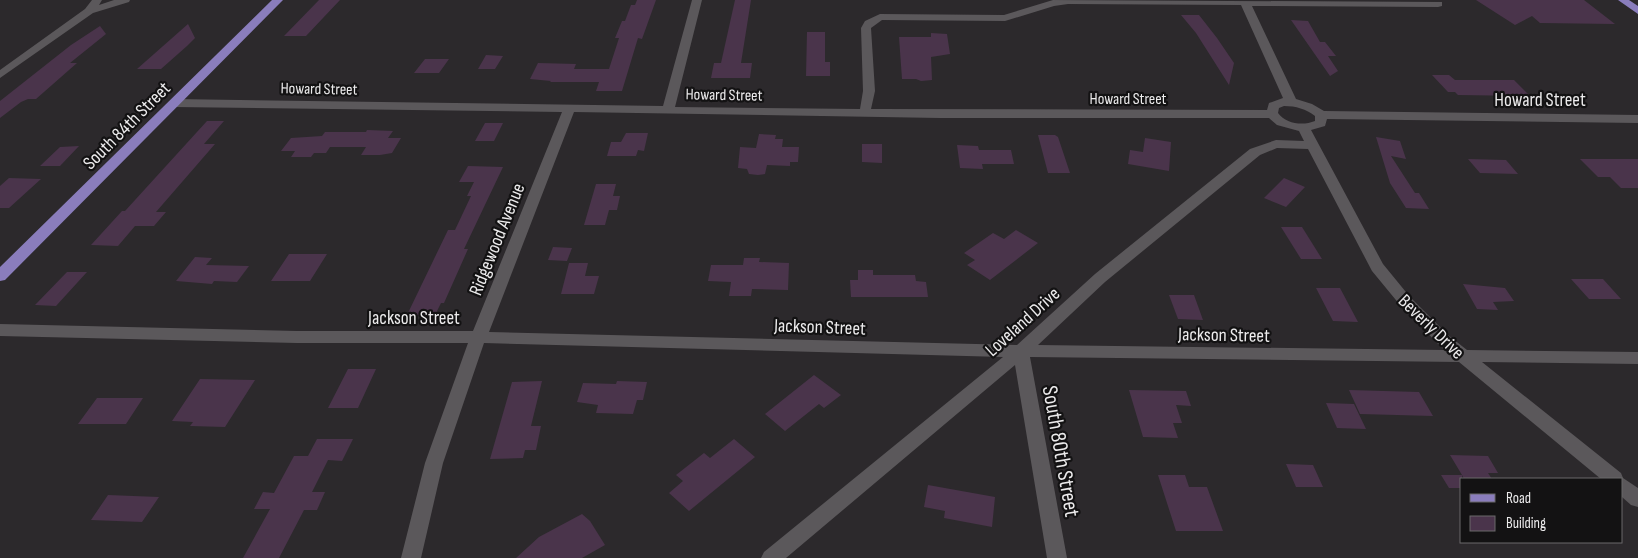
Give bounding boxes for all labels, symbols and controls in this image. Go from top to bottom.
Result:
street label: South 84th Street [78,77,176,175]
street label: Howard Street [280,79,358,100]
street label: Howard Street [685,85,763,106]
street label: Howard Street [1494,89,1586,112]
street label: Howard Street [1090,90,1167,109]
street label: Ridgewood Avenue [464,180,530,299]
street label: Loveland Drive [981,283,1065,362]
street label: Beverly Drive [1393,290,1469,364]
street label: Jackson Street [367,307,460,330]
street label: Jackson Street [773,314,866,341]
street label: Jackson Street [1177,323,1270,348]
street label: South 80th Street [1036,383,1085,519]
legend [1460,478,1623,543]
text: Road [1506,489,1531,508]
text: Building [1506,514,1546,533]

